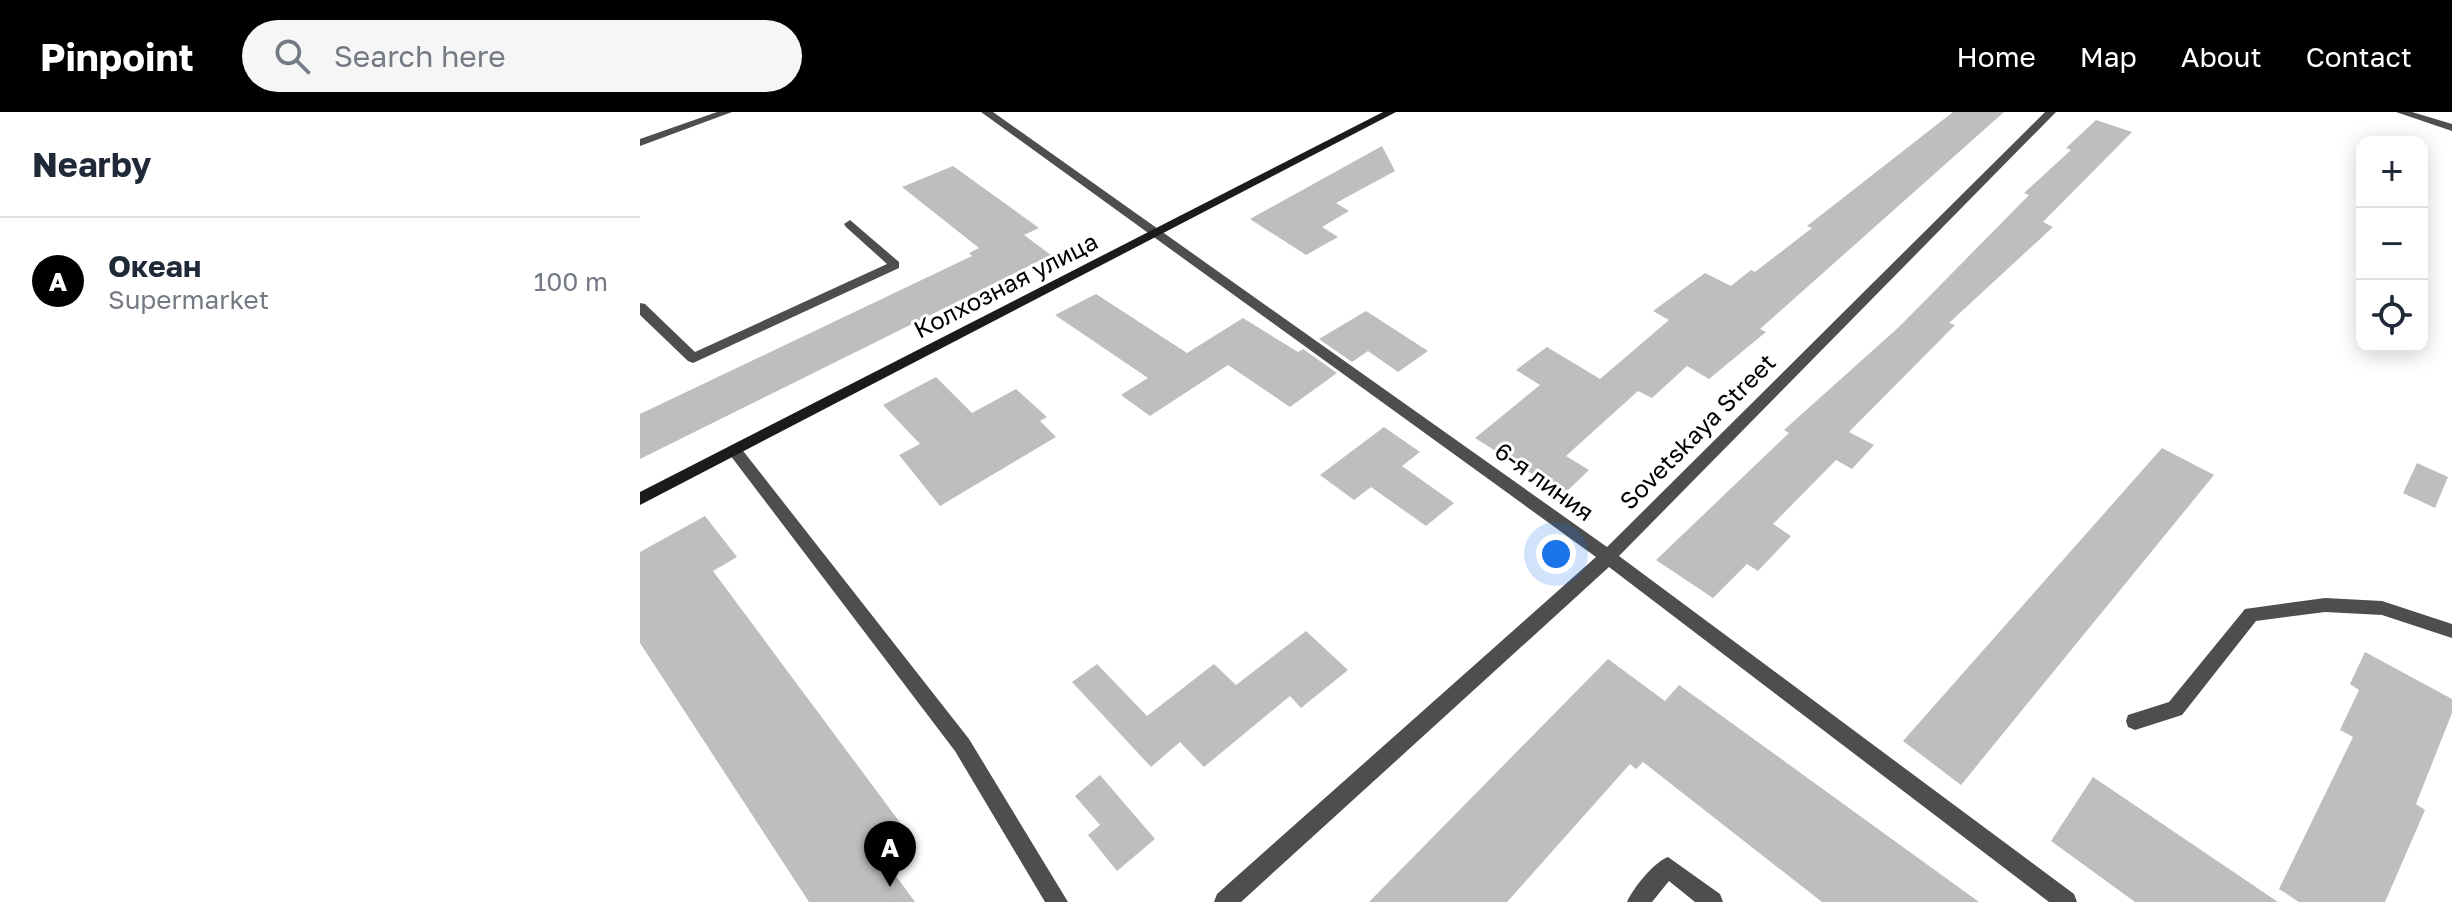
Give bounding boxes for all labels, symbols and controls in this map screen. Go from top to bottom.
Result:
search box [242,20,802,92]
text: Pinpoint [40,34,194,79]
icon: search [270,34,314,78]
text: Search here [334,38,506,74]
text: Home [1957,40,2036,73]
text: Map [2080,40,2137,73]
text: About [2181,40,2262,73]
text: Contact [2306,40,2412,73]
map controls [2356,136,2428,352]
button: + [2356,136,2428,208]
text: Nearby [32,144,152,184]
button: − [2356,208,2428,280]
street label: Колхозная улица [909,226,1102,344]
text: Океан [108,248,201,284]
text: A [49,266,67,297]
text: 100 m [534,266,608,297]
button: locate [2356,280,2428,352]
text: Supermarket [108,284,269,315]
street label: Sovetskaya Street [1613,347,1781,515]
street label: 6-я линия [1490,435,1600,526]
your location [1536,534,1576,574]
pin: A [864,821,916,887]

